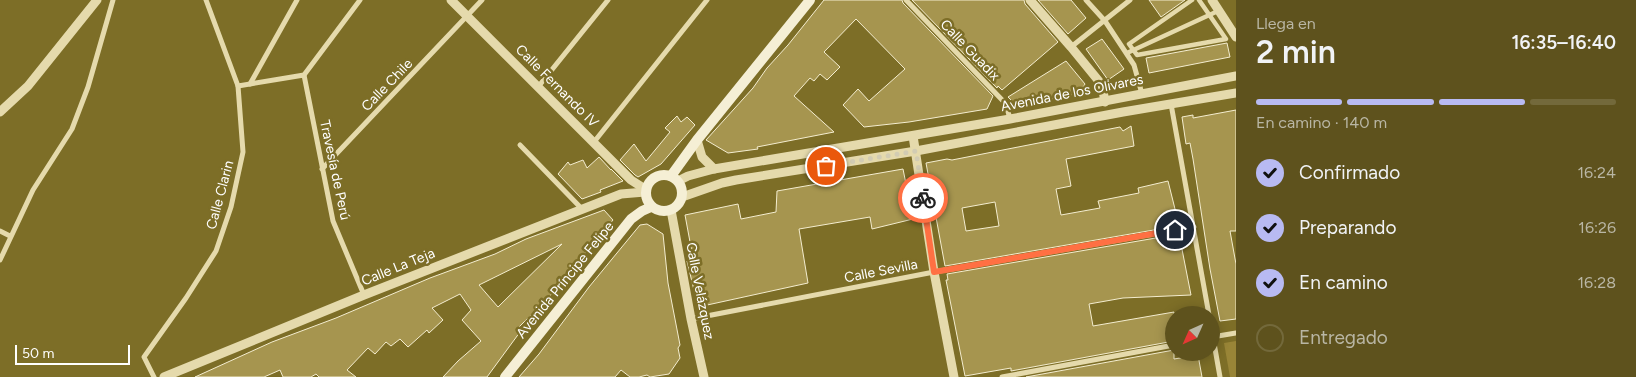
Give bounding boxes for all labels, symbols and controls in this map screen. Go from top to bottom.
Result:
text: Llega en [1256,14,1316,33]
street label: Calle Guadix [937,16,1004,84]
text: 16:35–16:40 [1511,31,1616,54]
text: 2 min [1256,33,1336,71]
street label: Calle Fernando IV [512,41,602,131]
street label: Calle Chile [358,55,416,115]
street label: Avenida de los Olivares [999,71,1145,115]
text: En camino · 140 m [1256,113,1387,132]
street label: Travesía de Perú [316,119,354,221]
pin [805,145,847,187]
icon: bag [812,152,840,180]
street label: Calle Clarin [203,159,237,231]
icon: check [1256,159,1284,187]
text: Confirmado [1299,161,1400,184]
text: 16:24 [1577,163,1616,182]
courier [898,173,948,223]
icon: bike [909,184,937,212]
pin [1154,209,1196,251]
icon: check [1256,214,1284,242]
icon: home [1161,216,1189,244]
text: Preparando [1299,216,1397,239]
street label: Avenida Príncipe Felipe [513,218,618,342]
text: 16:26 [1578,218,1616,237]
street label: Calle Velázquez [682,241,718,341]
street label: Calle La Teja [359,245,437,289]
street label: Calle Sevilla [843,256,919,286]
icon: check [1256,269,1284,297]
text: En camino [1299,271,1388,294]
text: 16:28 [1578,273,1616,292]
north arrow [1165,306,1220,361]
map controls [1165,306,1220,361]
text: Entregado [1299,326,1388,349]
scale bar [15,342,130,365]
text: 50 m [22,345,54,362]

